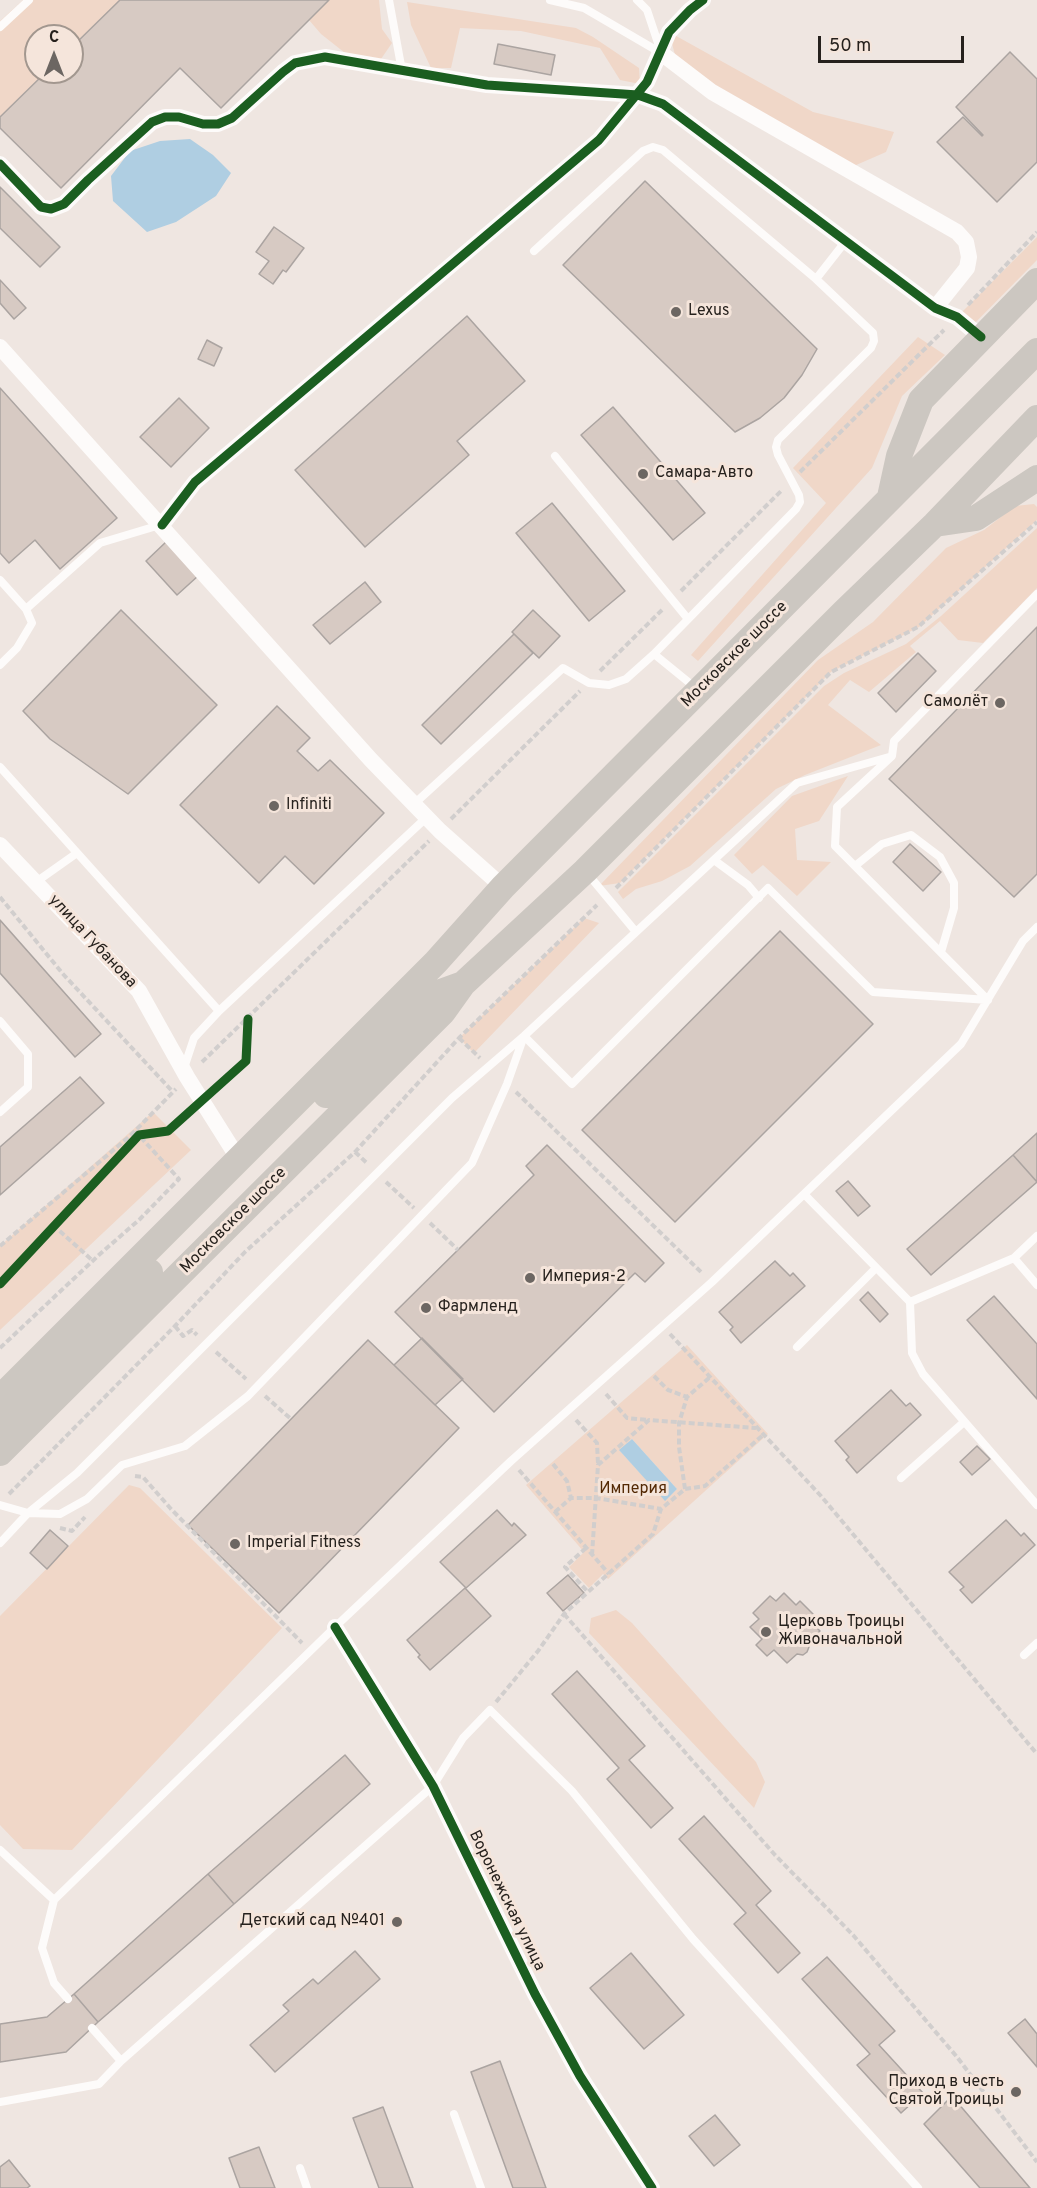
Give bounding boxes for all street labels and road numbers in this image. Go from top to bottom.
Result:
street label: Московское шоссе [678,598,792,712]
street label: улица Губанова [44,891,140,993]
street label: Московское шоссе [177,1164,291,1278]
street label: Воронежская улица [464,1828,548,1974]

